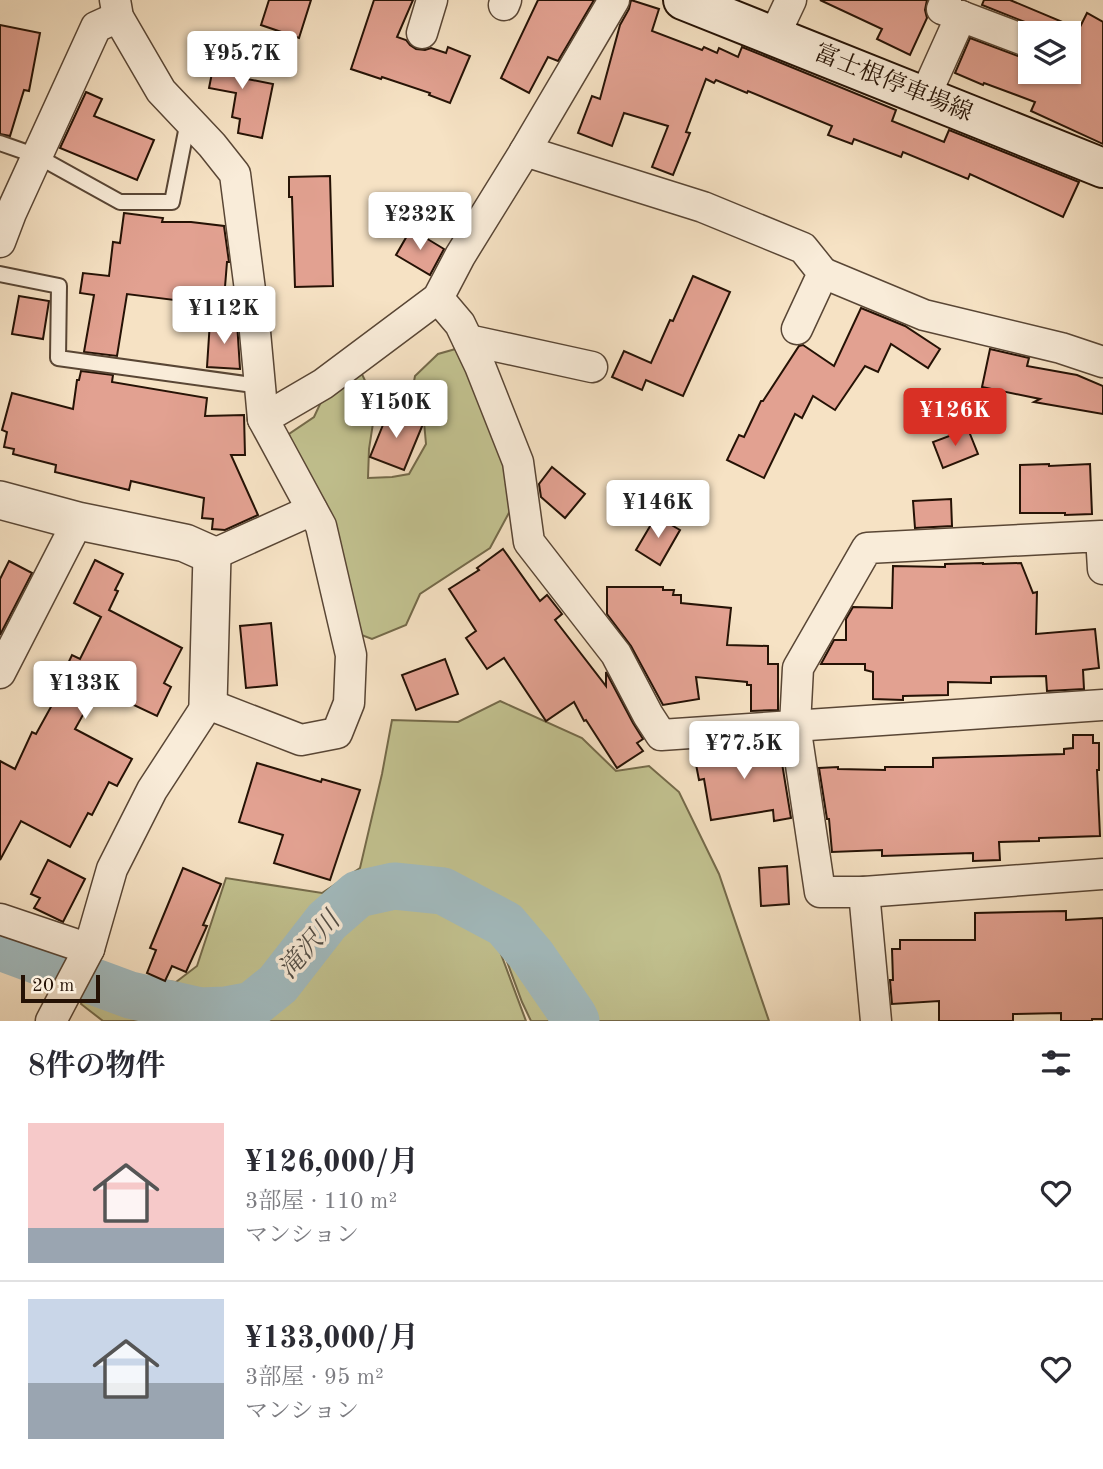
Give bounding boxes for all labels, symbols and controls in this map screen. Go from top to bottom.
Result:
map controls [1018,21,1081,84]
button: layers [1018,21,1081,84]
pin: ¥95.7K [185,32,299,91]
street label: 富士根停車場線 [811,39,977,127]
text: ¥95.7K [203,42,281,65]
pin: ¥232K [371,192,469,252]
text: ¥232K [384,203,456,226]
pin: ¥112K [175,286,273,346]
text: ¥112K [188,297,260,320]
pin: ¥150K [347,380,445,440]
pin: ¥126K [906,388,1004,448]
text: ¥150K [360,391,432,414]
text: ¥126K [919,399,991,422]
pin: ¥146K [609,480,707,540]
text: ¥146K [622,491,694,514]
pin: ¥133K [36,662,134,721]
text: ¥133K [49,672,121,695]
pin: ¥77.5K [687,722,801,781]
text: ¥77.5K [705,732,783,755]
water label: 滝沢川 [273,904,347,984]
scale bar [21,972,100,1004]
text: 20 m [32,977,74,996]
icon: filters [1037,1044,1075,1082]
text: 8件の物件 [28,1052,165,1082]
text: ¥126,000/月 [245,1148,419,1178]
icon: home [84,1151,168,1235]
icon: heart [1037,1174,1075,1212]
text: 3部屋 · 110 m² [245,1190,397,1213]
text: マンション [245,1224,359,1247]
text: ¥133,000/月 [245,1324,419,1354]
icon: home [84,1327,168,1411]
icon: heart [1037,1350,1075,1388]
text: 3部屋 · 95 m² [245,1366,384,1389]
text: マンション [245,1400,359,1423]

